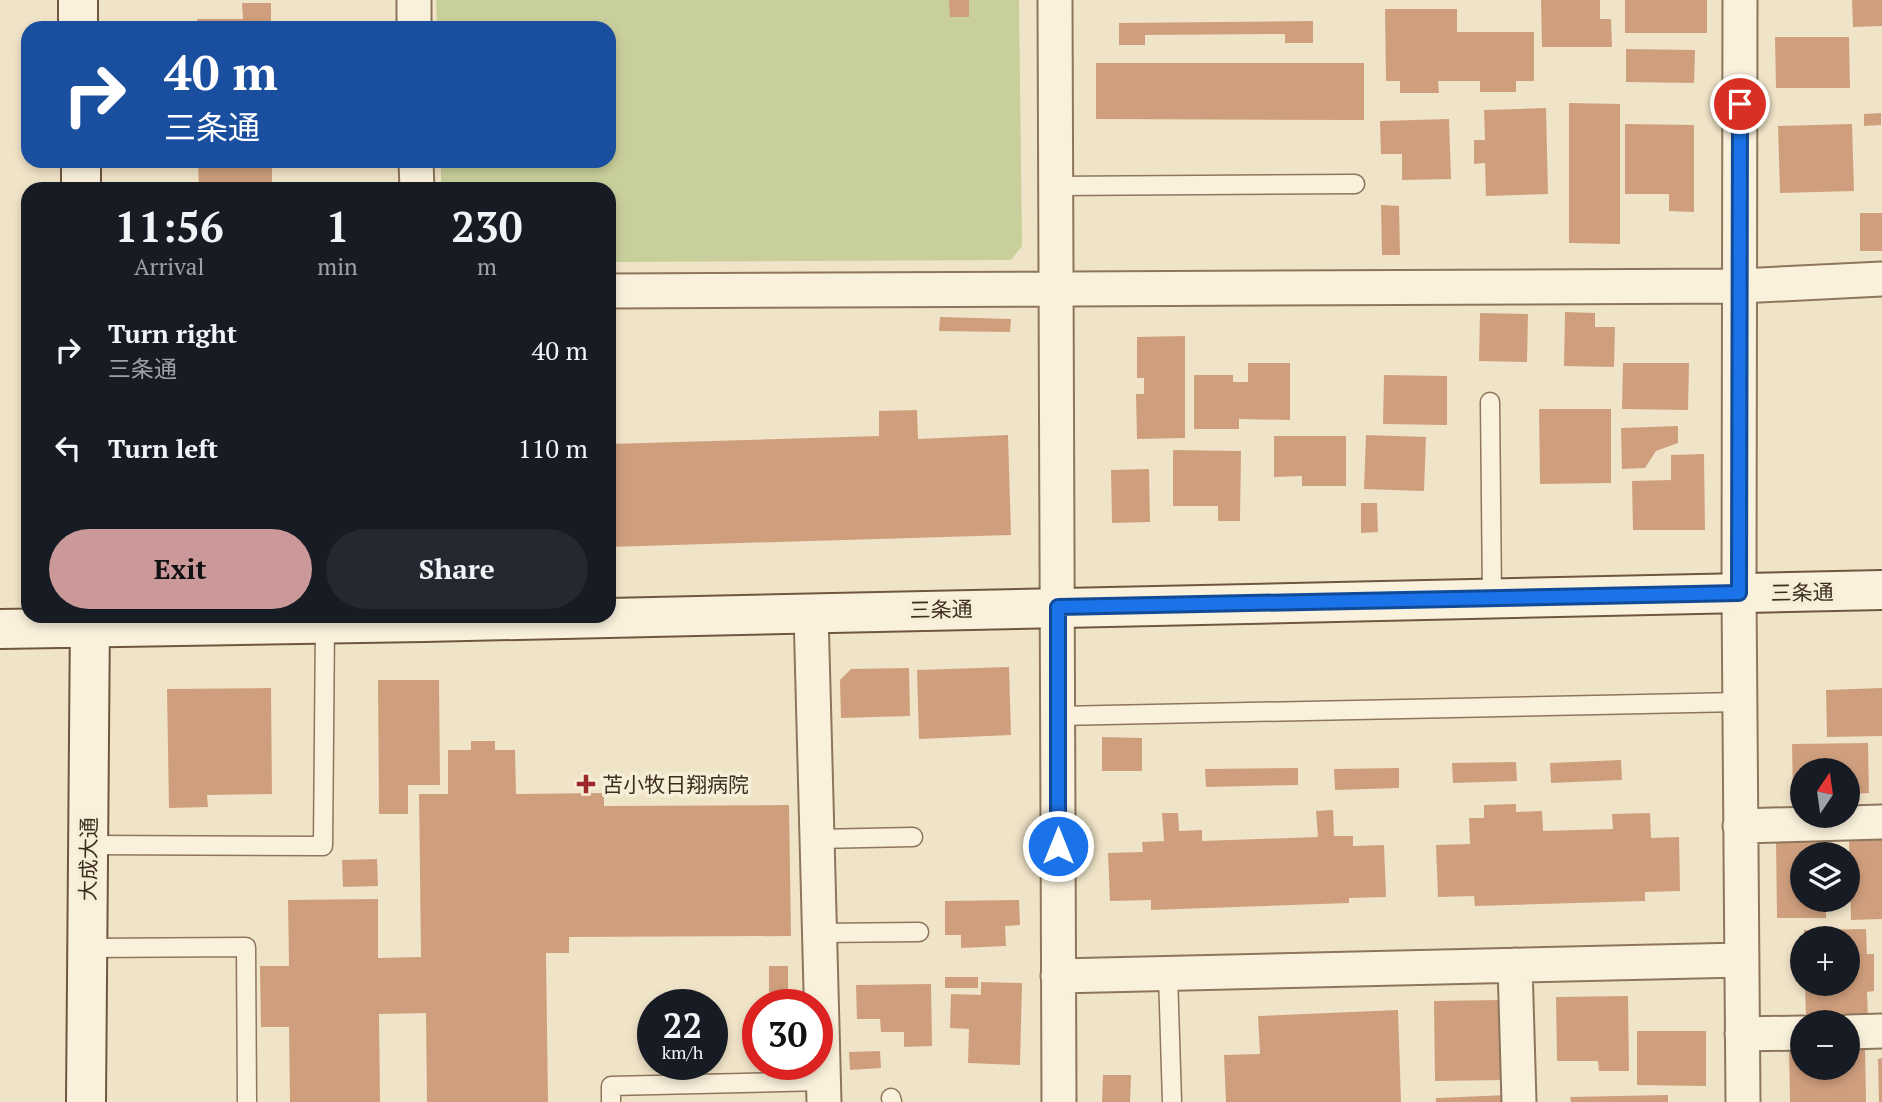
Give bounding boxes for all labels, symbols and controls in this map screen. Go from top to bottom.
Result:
text: 40 m [164,39,278,104]
icon: right [49,49,140,140]
pin [1710,74,1770,134]
icon: arrive [1721,85,1759,123]
text: 三条通 [164,106,260,148]
text: 11:56 [115,198,224,254]
text: 1 [326,198,349,254]
text: 230 [451,198,522,254]
text: Arrival [134,251,204,282]
text: min [317,251,358,282]
text: m [477,251,497,282]
text: Turn right [108,316,237,350]
icon: right [49,331,87,369]
text: 40 m [532,333,588,367]
text: 三条通 [108,353,177,384]
icon: left [49,429,87,467]
text: Turn left [108,431,218,465]
text: 110 m [518,431,588,465]
button: Exit [49,529,312,609]
button: Share [326,529,588,609]
street label: 三条通 [1770,577,1834,607]
street label: 三条通 [909,594,973,624]
north arrow [1790,758,1860,828]
map controls [1790,758,1860,1080]
place label: 苫小牧日翔病院 [602,770,749,798]
marker: 苫小牧日翔病院 [576,774,596,794]
position arrow [1021,809,1095,883]
street label: 大成大通 [73,817,103,901]
button: layers [1790,842,1860,912]
button: + [1790,926,1860,996]
speed limit sign: 30 [742,989,833,1080]
text: 22 [663,1002,702,1048]
button: − [1790,1010,1860,1080]
text: km/h [662,1040,703,1064]

